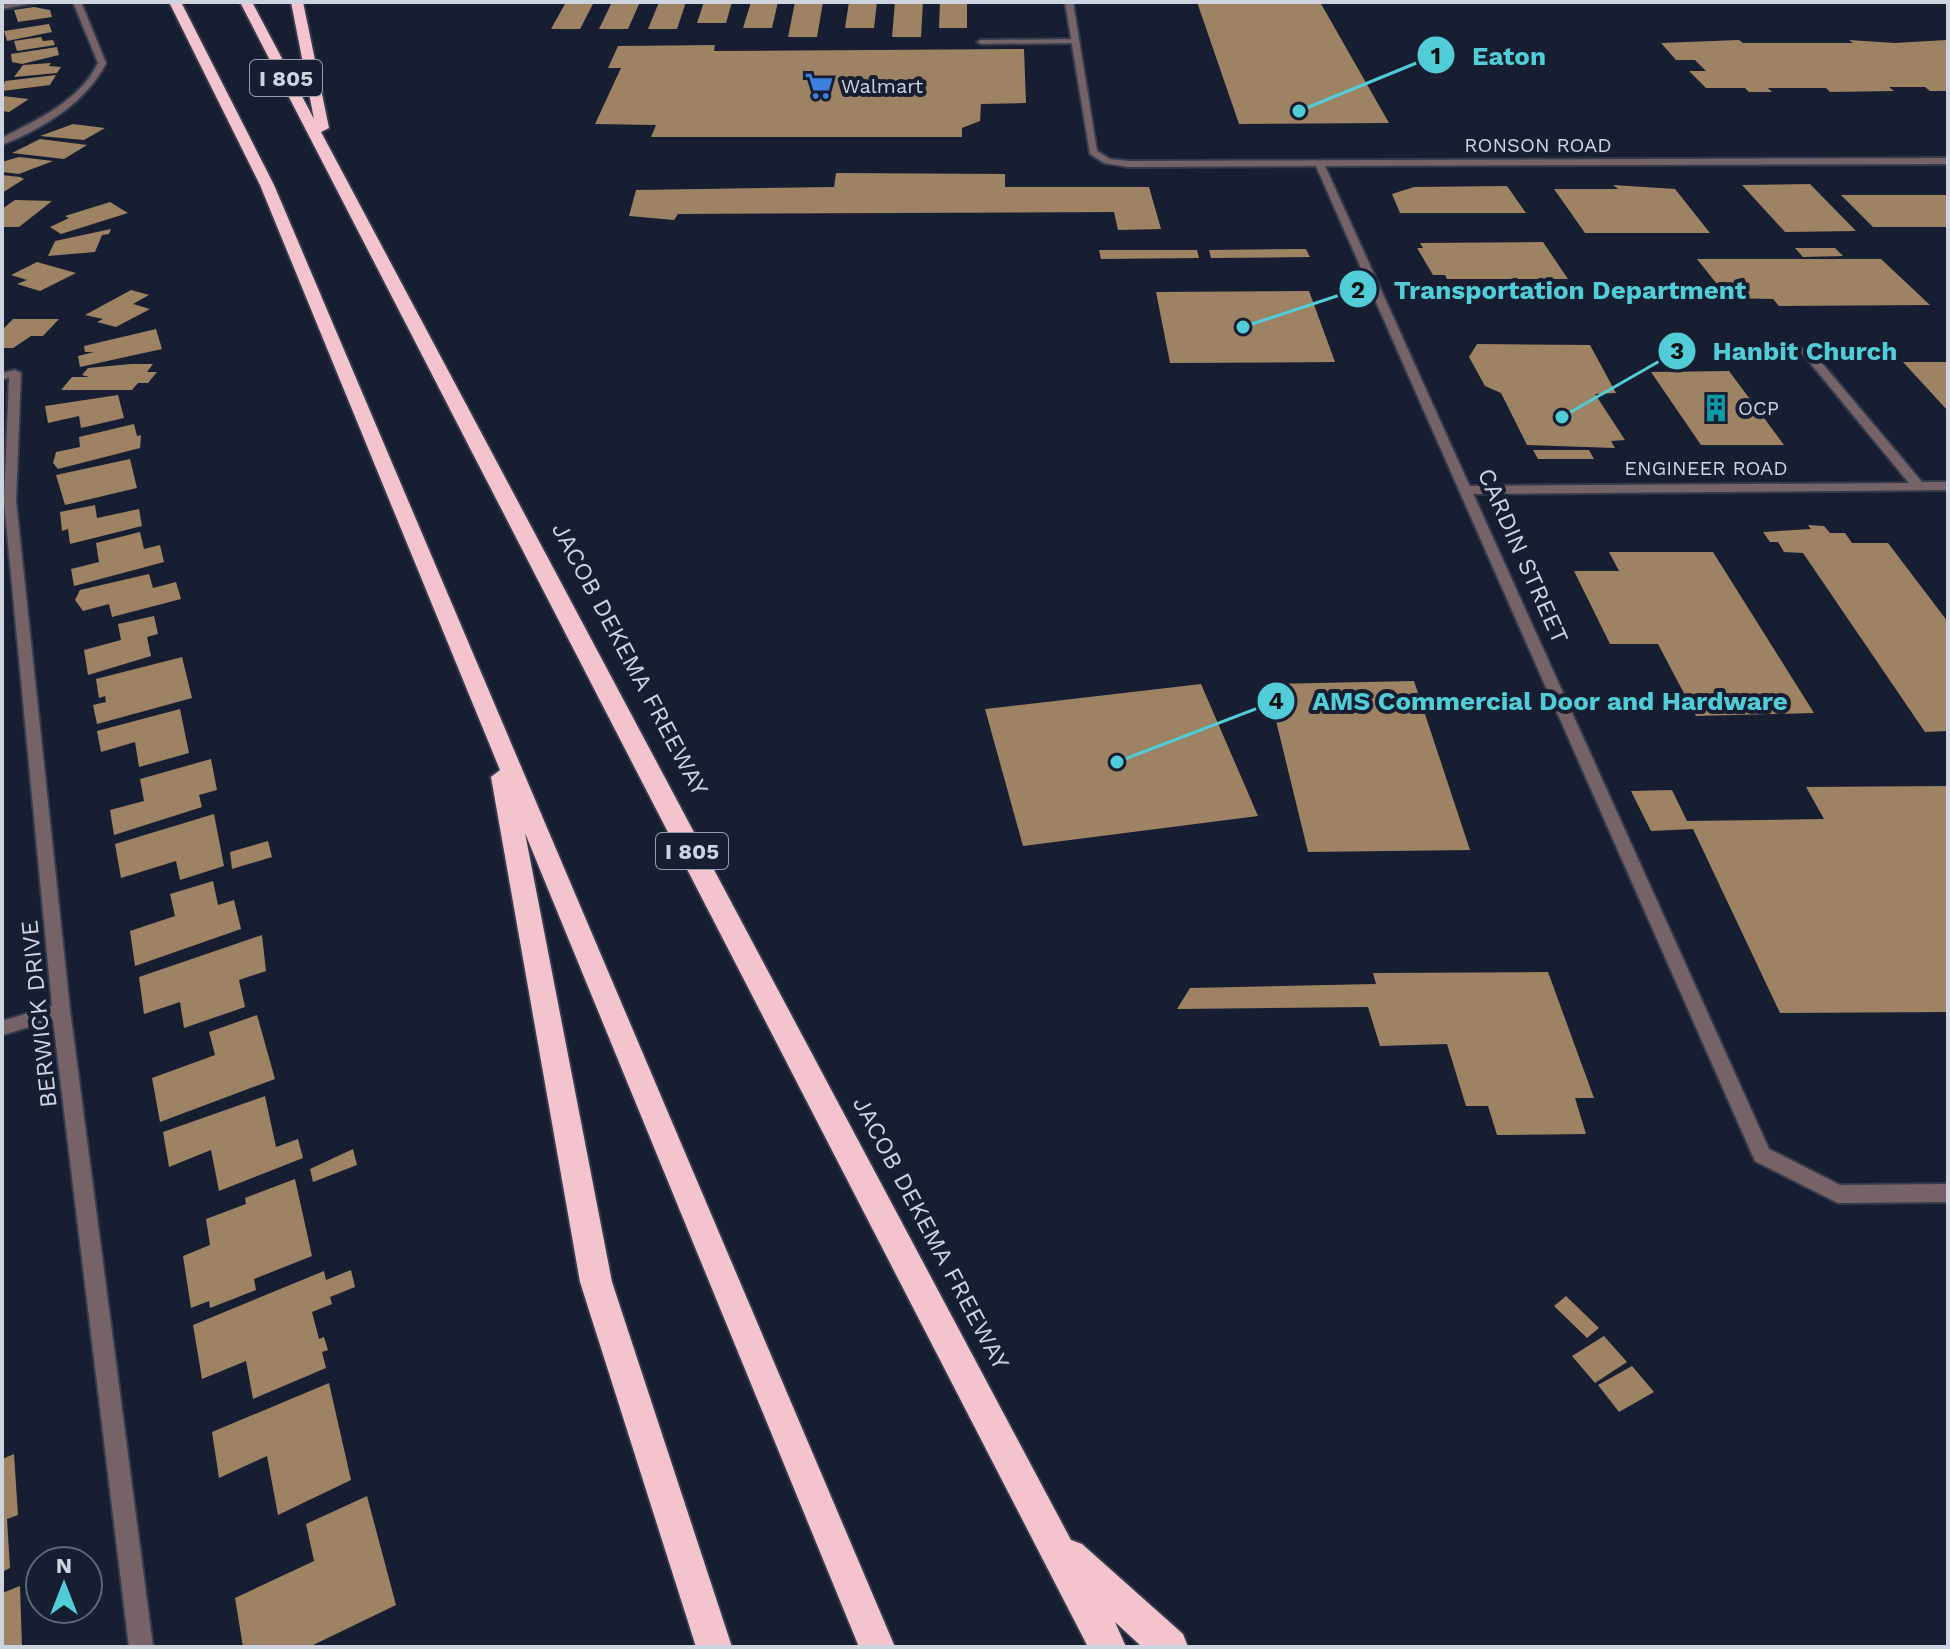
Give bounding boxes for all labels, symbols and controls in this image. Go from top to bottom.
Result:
callout: Eaton [1416,30,1562,80]
text: Eaton [1472,41,1546,71]
text: 1 [1431,42,1441,70]
road number: I 805 [250,60,322,96]
supermarket icon: Walmart [804,71,834,101]
place label: Walmart [841,74,924,98]
street label: RONSON ROAD [1464,133,1612,157]
callout: Transportation Department [1338,264,1762,314]
text: Transportation Department [1394,275,1747,305]
text: 2 [1351,276,1365,304]
callout: Hanbit Church [1657,326,1914,376]
text: Hanbit Church [1713,336,1897,366]
text: 3 [1670,337,1684,365]
building icon: OCP [1701,393,1731,423]
place label: OCP [1738,396,1779,420]
street label: ENGINEER ROAD [1624,456,1788,480]
street label: CARDIN STREET [1472,464,1574,648]
street label: JACOB DEKEMA FREEWAY [546,518,714,801]
callout: AMS Commercial Door and Hardware [1256,676,1805,726]
text: AMS Commercial Door and Hardware [1312,686,1788,716]
text: 4 [1268,687,1284,715]
road number: I 805 [656,833,728,869]
street label: BERWICK DRIVE [15,919,63,1109]
street label: JACOB DEKEMA FREEWAY [847,1092,1015,1375]
north arrow [24,1545,104,1625]
text: N [56,1553,72,1578]

